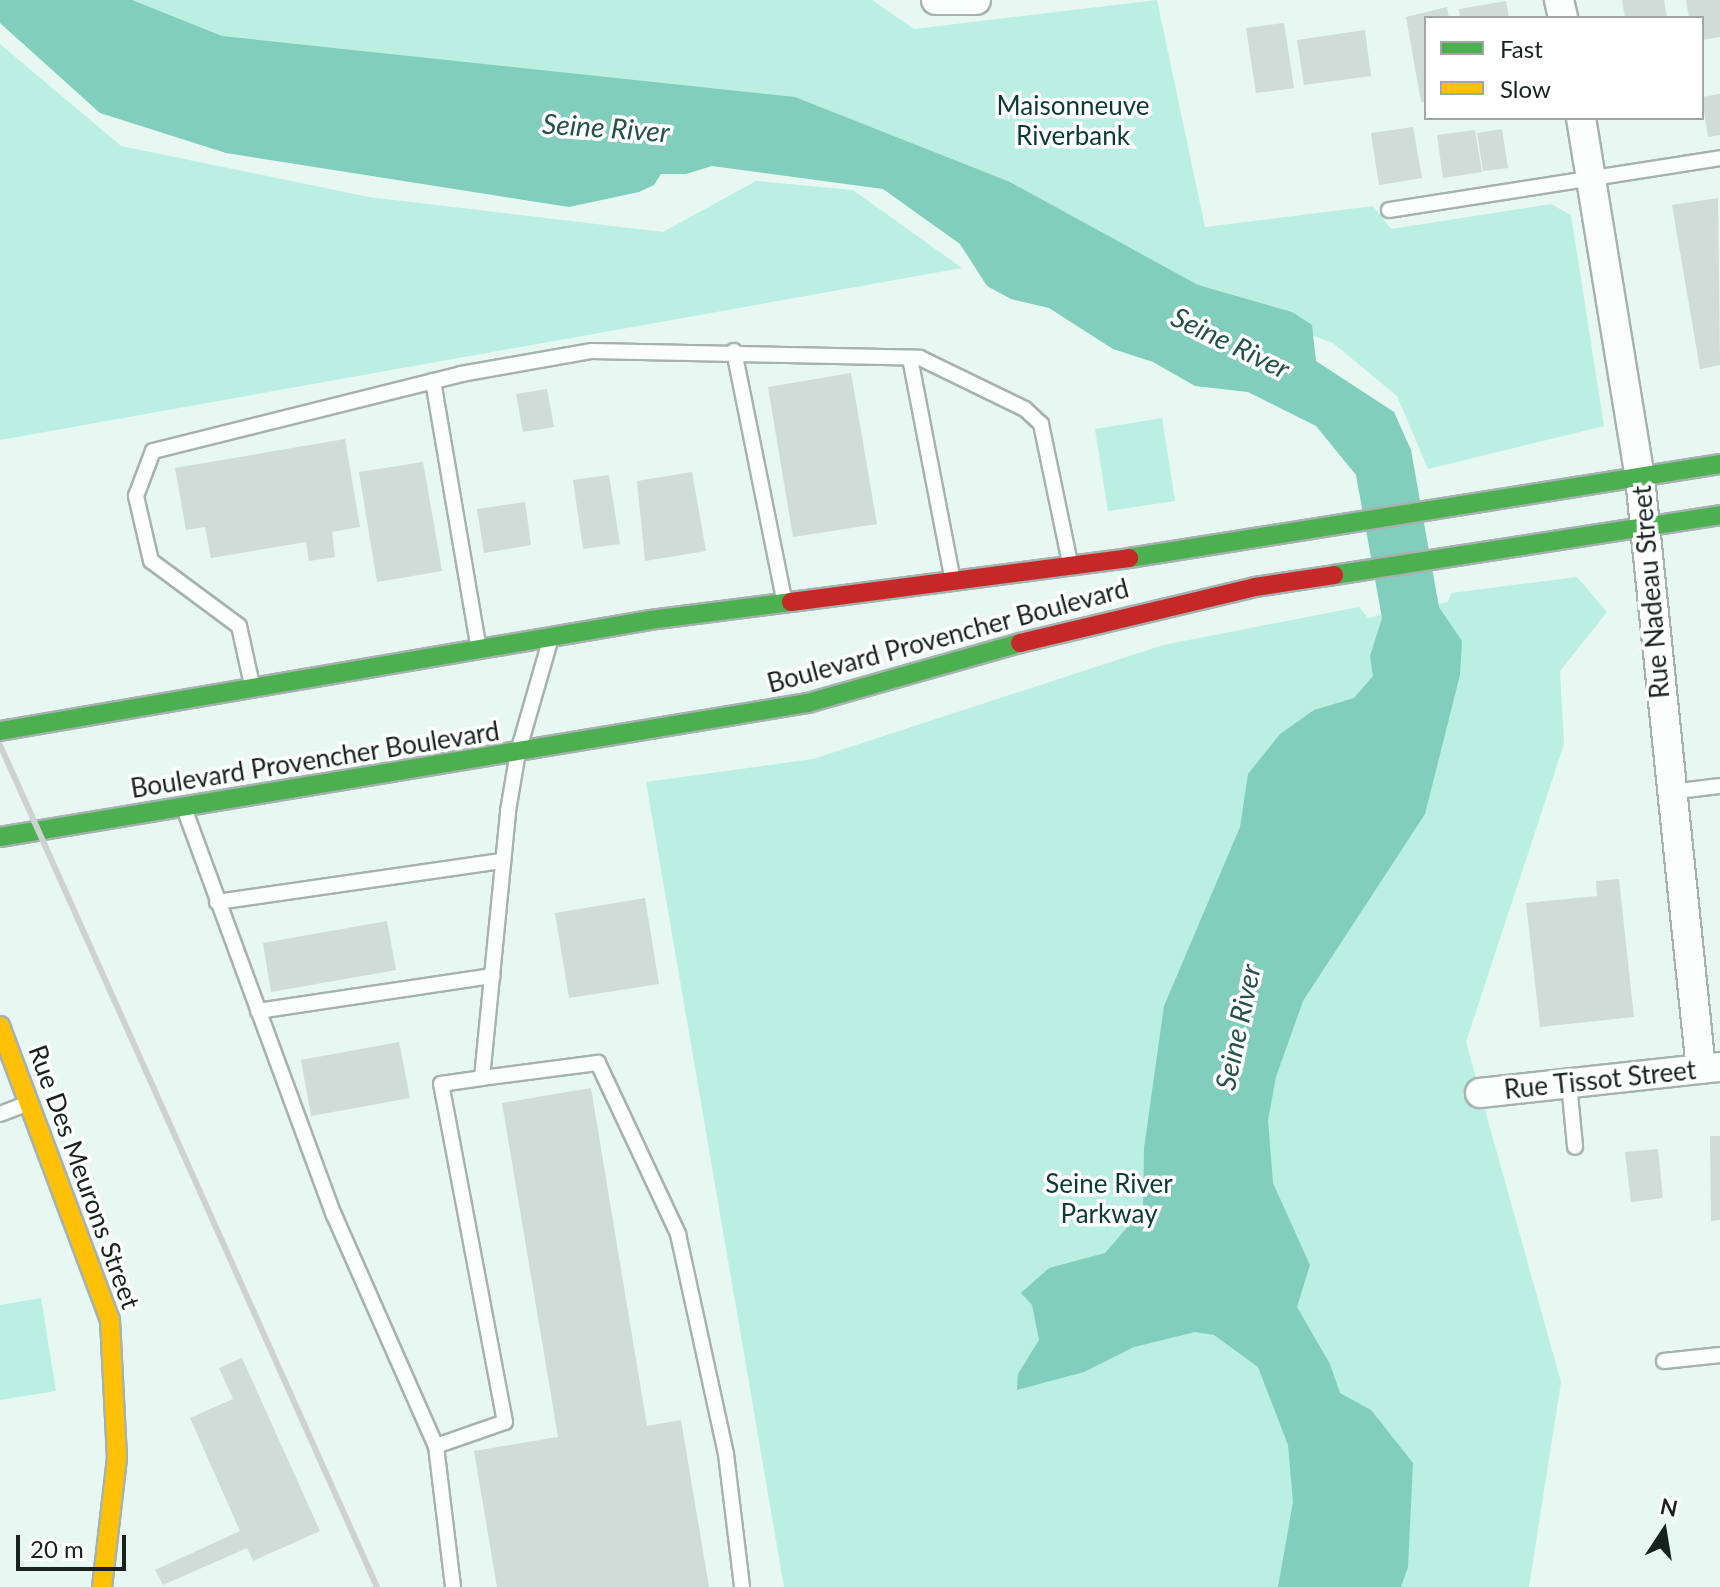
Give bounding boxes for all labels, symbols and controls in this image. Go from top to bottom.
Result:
legend [1424,16,1704,120]
text: Fast [1500,34,1543,63]
text: Slow [1500,74,1551,103]
park label: Maisonneuve Riverbank [997,90,1149,152]
water label: Seine River [541,106,671,148]
water label: Seine River [1166,299,1296,385]
street label: Rue Nadeau Street [1626,484,1676,700]
street label: Boulevard Provencher Boulevard [764,573,1132,699]
street label: Boulevard Provencher Boulevard [128,715,502,805]
water label: Seine River [1207,961,1267,1093]
street label: Rue Des Meurons Street [22,1041,146,1313]
street label: Rue Tissot Street [1502,1054,1698,1106]
park label: Seine River Parkway [1045,1168,1173,1230]
north arrow [1624,1491,1704,1571]
text: N [1658,1492,1680,1522]
scale bar [20,1519,130,1569]
text: 20 m [30,1534,84,1563]

